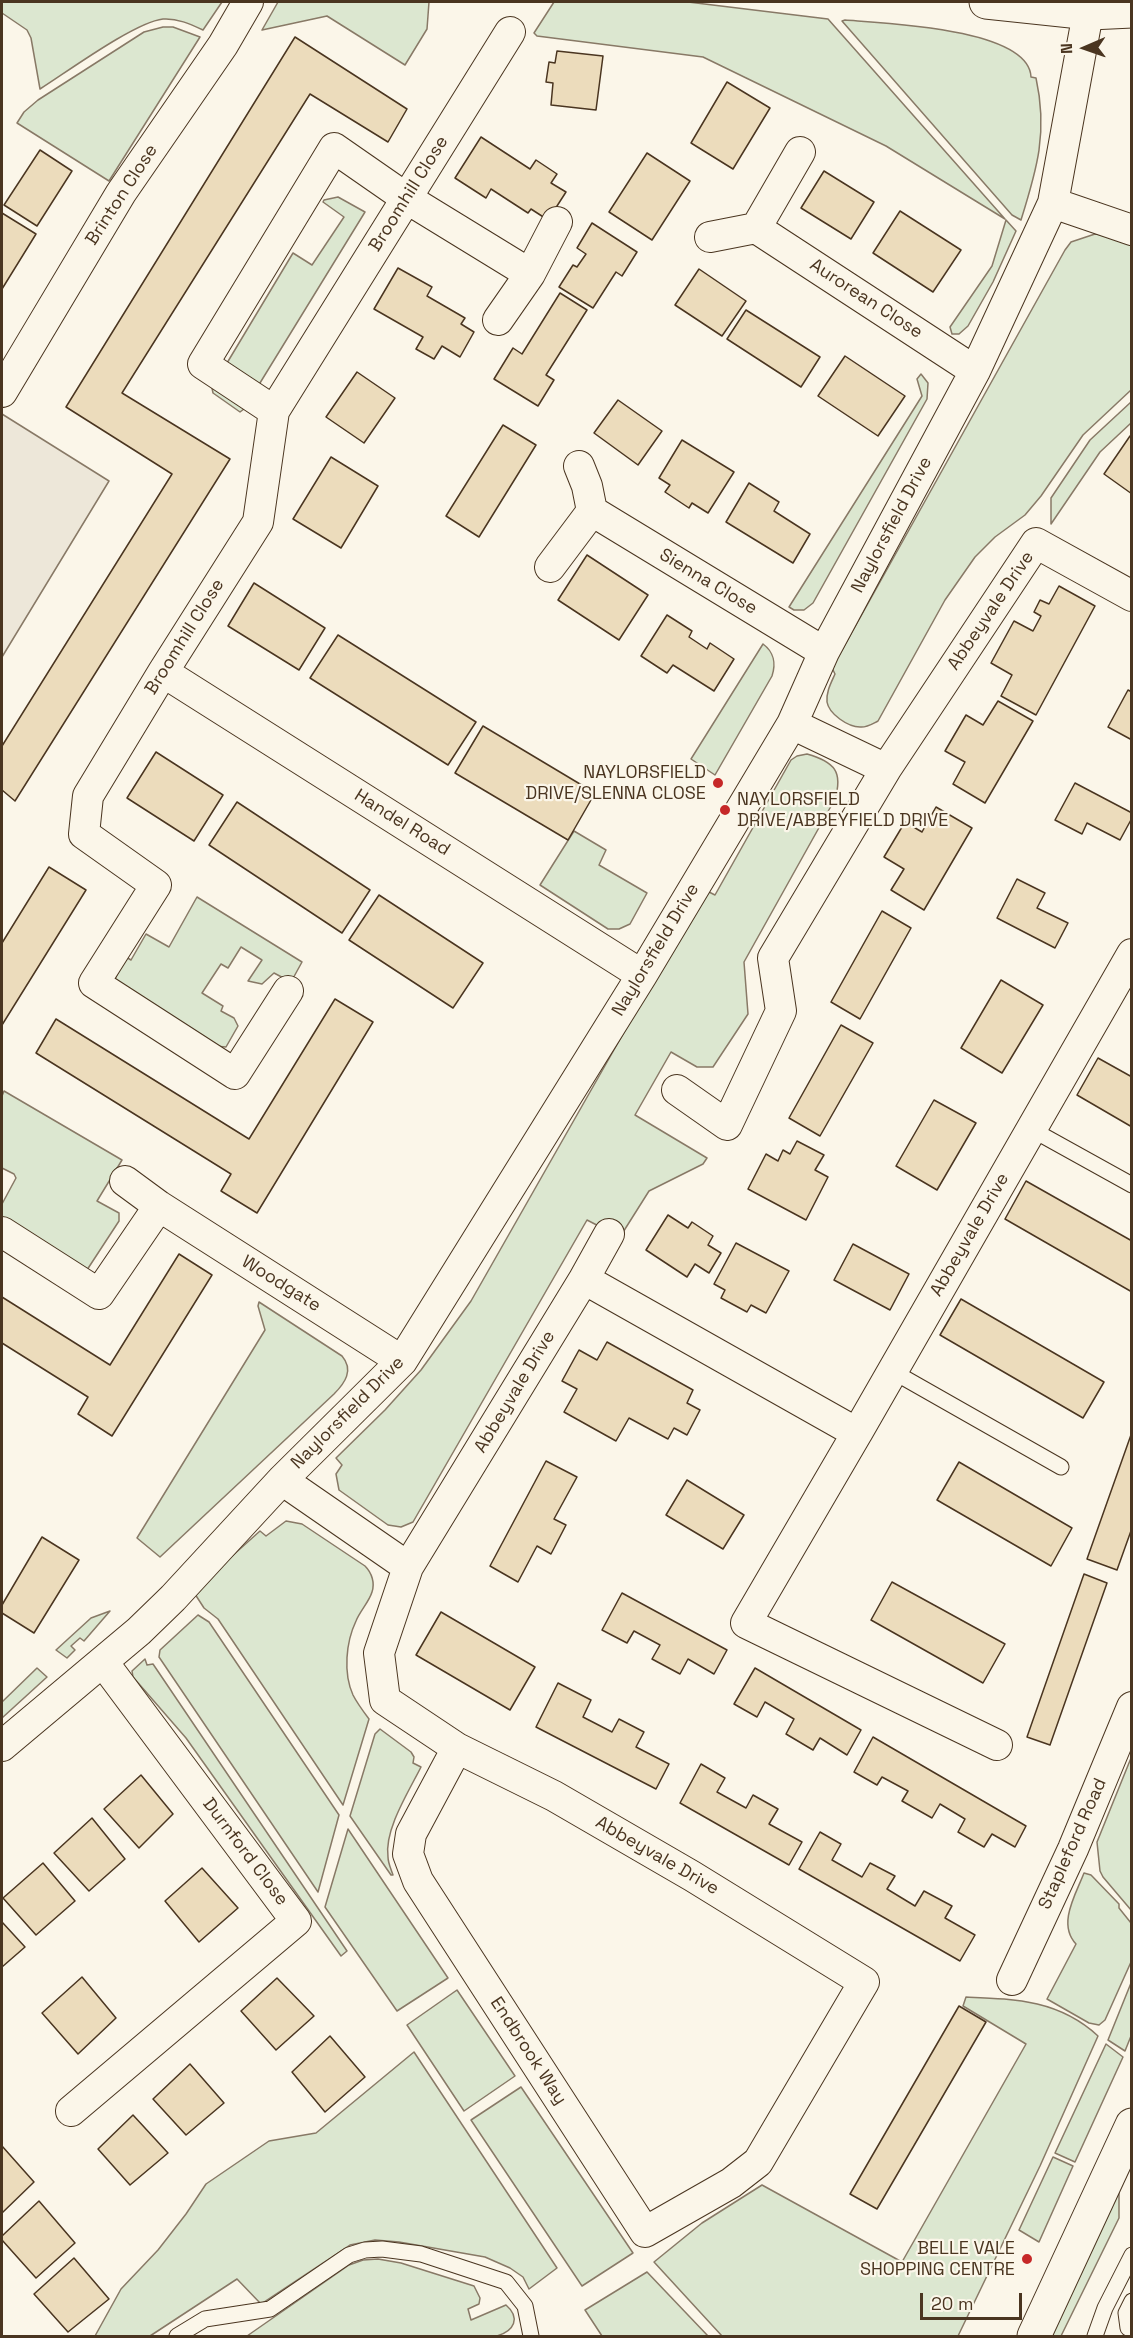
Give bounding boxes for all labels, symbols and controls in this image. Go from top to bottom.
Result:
north arrow [1055,18,1115,78]
text: N [1056,43,1077,54]
street label: Broomhill Close [365,132,453,256]
street label: Brinton Close [81,141,163,249]
street label: Aurorean Close [805,254,927,344]
street label: Naylorsfield Drive [847,453,937,597]
street label: Sienna Close [655,544,761,620]
street label: Abbeyvale Drive [943,547,1039,675]
street label: Broomhill Close [141,575,229,699]
place label: NAYLORSFIELD DRIVE/SLENNA CLOSE [525,762,706,804]
marker: NAYLORSFIELD DRIVE/SLENNA CLOSE [711,776,725,790]
street label: Handel Road [350,785,454,861]
place label: NAYLORSFIELD DRIVE/ABBEYFIELD DRIVE [737,789,948,832]
marker: NAYLORSFIELD DRIVE/ABBEYFIELD DRIVE [718,803,732,817]
street label: Naylorsfield Drive [608,880,704,1020]
street label: Abbeyvale Drive [926,1170,1014,1300]
street label: Woodgate [237,1251,325,1317]
street label: Abbeyvale Drive [470,1327,560,1457]
street label: Naylorsfield Drive [287,1352,409,1474]
street label: Stapleford Road [1034,1775,1112,1913]
street label: Durnford Close [198,1794,292,1910]
street label: Abbeyvale Drive [592,1812,722,1900]
street label: Endbrook Way [485,1993,571,2109]
place label: BELLE VALE SHOPPING CENTRE [860,2238,1015,2280]
marker: BELLE VALE SHOPPING CENTRE [1020,2252,1034,2266]
scale bar [923,2281,1025,2319]
text: 20 m [931,2292,974,2315]

